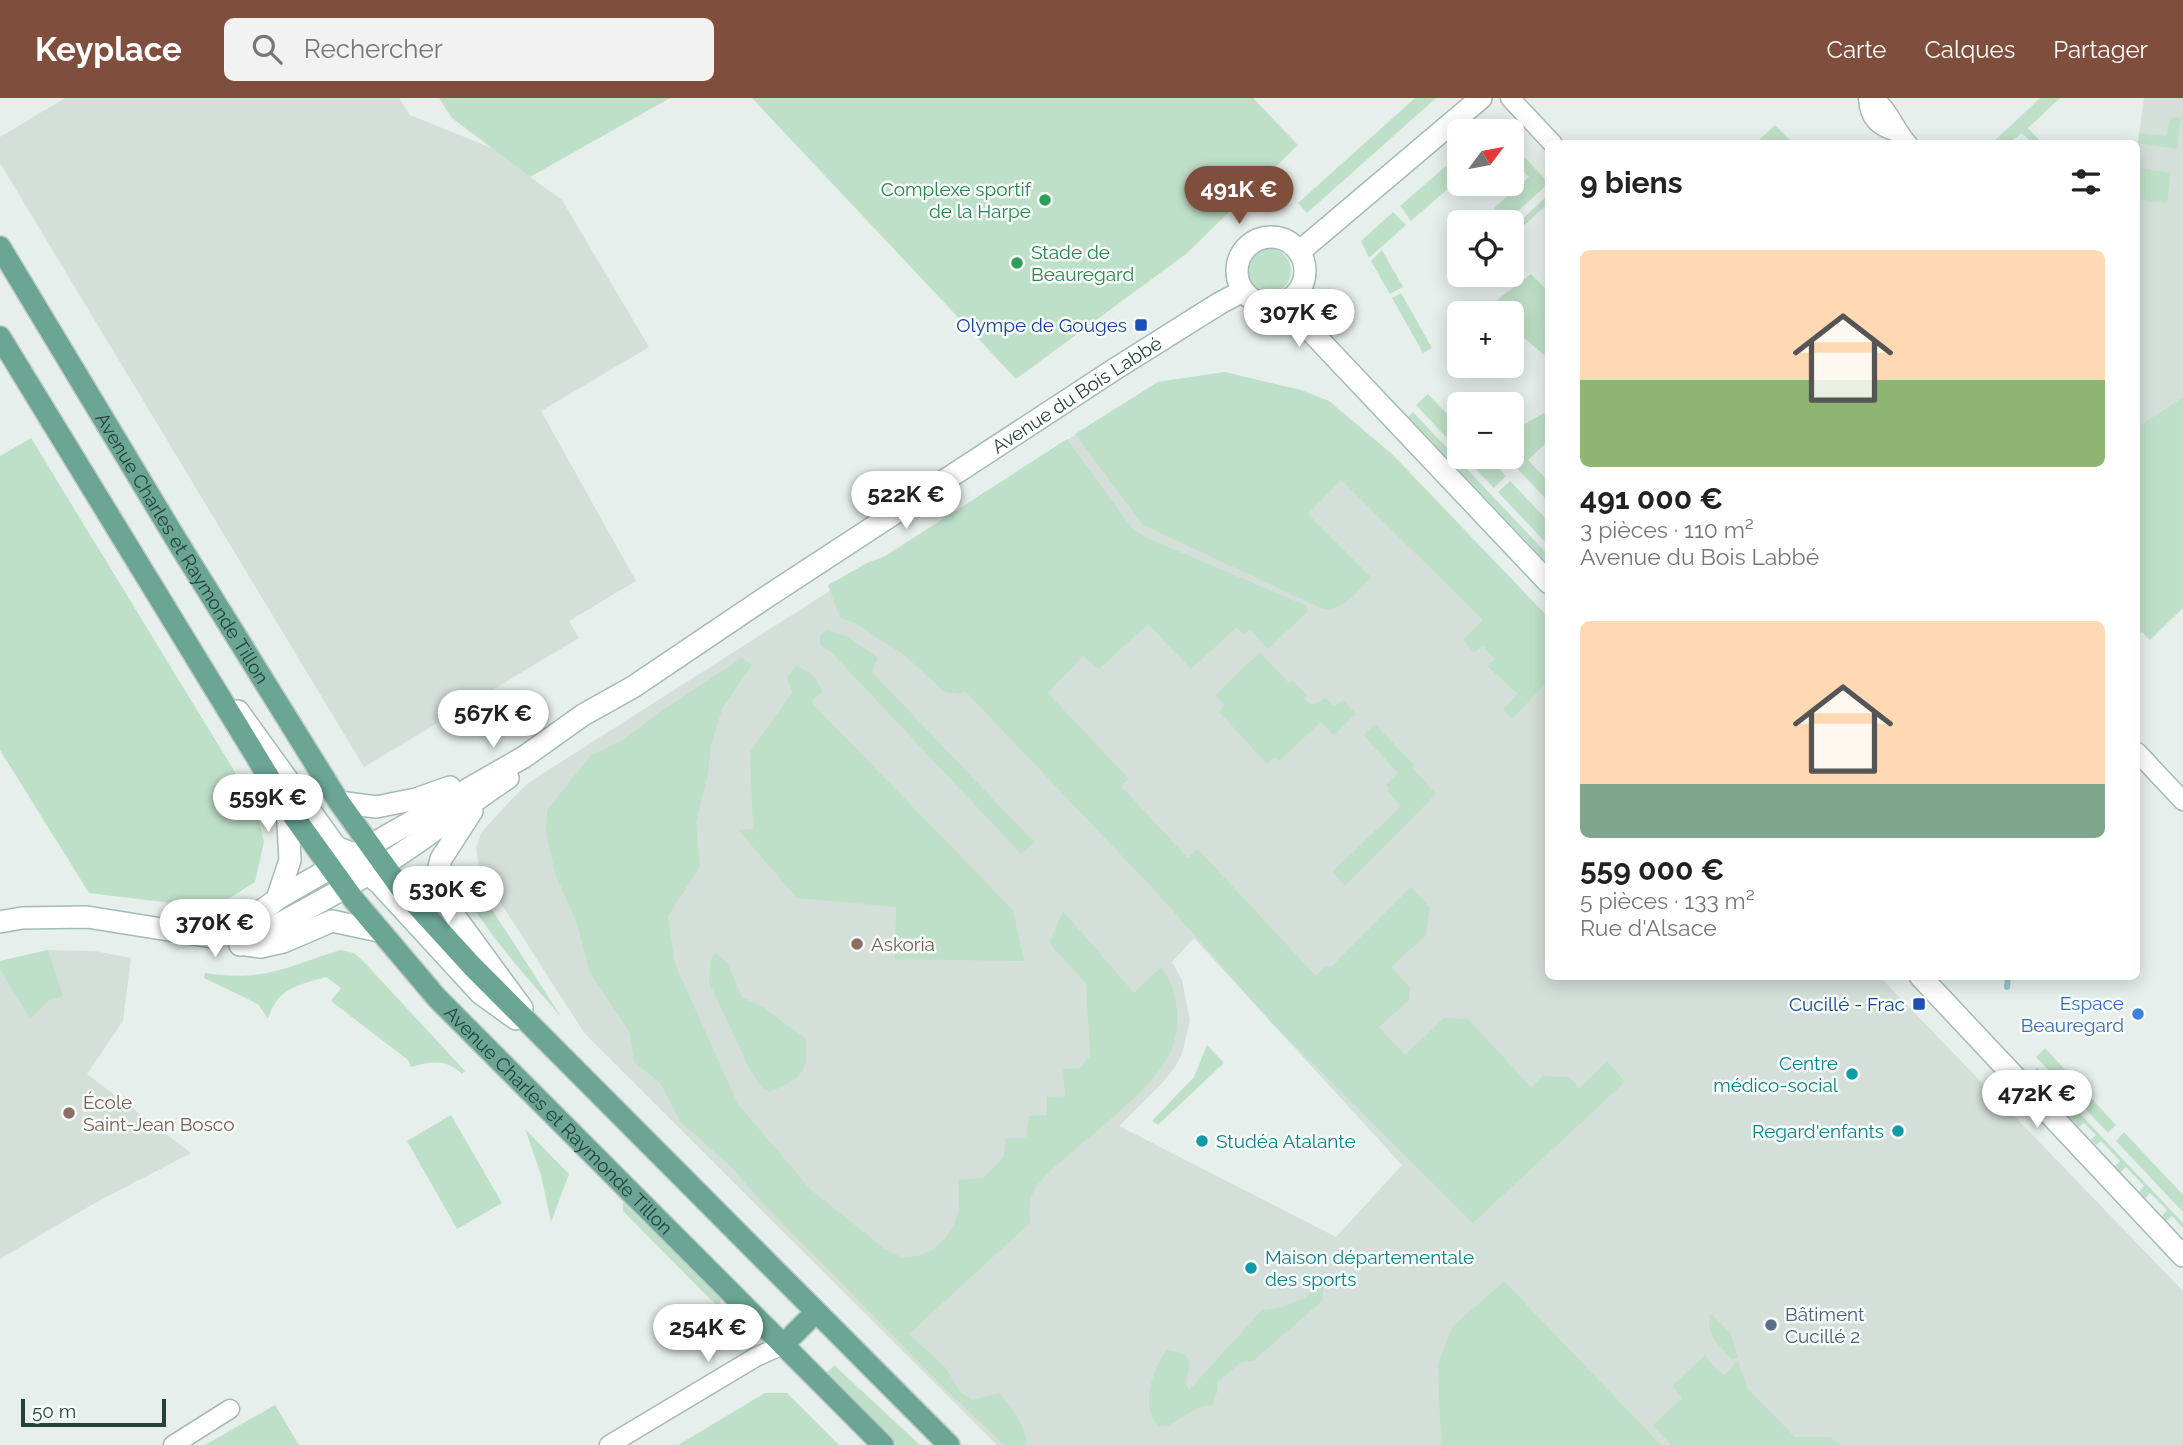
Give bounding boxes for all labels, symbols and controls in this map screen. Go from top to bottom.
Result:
search box [224,18,714,81]
text: Keyplace [35,30,182,69]
icon: search [248,30,286,68]
text: Rechercher [304,34,443,64]
text: Carte [1827,35,1886,64]
text: Calques [1924,35,2015,64]
text: Partager [2053,35,2148,64]
north arrow [1447,119,1524,196]
map controls [1447,119,1524,469]
icon: filters [2067,163,2105,201]
text: 9 biens [1580,165,1682,200]
pin: 491K € [1182,166,1296,226]
text: 491K € [1200,175,1278,202]
place label: Complexe sportif de la Harpe [881,178,1032,222]
marker: Complexe sportif de la Harpe [1037,192,1053,208]
button: locate [1447,210,1524,287]
place label: Stade de Beauregard [1031,241,1134,285]
marker: Stade de Beauregard [1009,255,1025,271]
pin: 307K € [1242,289,1356,349]
icon: home [1780,295,1906,421]
text: 307K € [1260,298,1338,325]
button: + [1447,301,1524,378]
place label: Olympe de Gouges [956,314,1127,336]
marker: Olympe de Gouges [1133,317,1149,333]
street label: Avenue du Bois Labbé [988,332,1165,458]
button: − [1447,392,1524,469]
street label: Avenue Charles et Raymonde Tillon [91,409,274,688]
pin: 522K € [849,472,963,531]
text: 522K € [867,480,945,507]
text: 491 000 € [1580,481,1723,516]
text: 3 pièces · 110 m² [1580,516,1754,543]
text: Avenue du Bois Labbé [1580,543,1819,570]
icon: home [1780,666,1906,792]
pin: 567K € [436,690,550,750]
text: 567K € [454,699,532,726]
pin: 559K € [211,774,325,834]
text: 559K € [229,783,307,810]
text: 559 000 € [1580,852,1725,887]
pin: 530K € [391,866,505,926]
text: 530K € [409,875,487,902]
text: 5 pièces · 133 m² [1580,887,1755,914]
pin: 370K € [158,900,272,959]
text: 370K € [176,908,254,935]
text: Rue d'Alsace [1580,914,1717,941]
place label: Askoria [871,933,935,955]
marker: Askoria [849,936,865,952]
place label: Espace Beauregard [2021,992,2124,1036]
place label: Cucillé - Frac [1789,993,1905,1015]
marker: Cucillé - Frac [1911,996,1927,1012]
street label: Avenue Charles et Raymonde Tillon [440,1001,677,1239]
marker: Espace Beauregard [2130,1006,2146,1022]
place label: Centre médico-social [1713,1052,1839,1096]
marker: Centre médico-social [1844,1066,1860,1082]
pin: 472K € [1980,1070,2094,1130]
text: 472K € [1998,1079,2076,1106]
place label: École Saint-Jean Bosco [83,1091,234,1135]
marker: École Saint-Jean Bosco [61,1105,77,1121]
place label: Regard'enfants [1752,1120,1884,1142]
marker: Regard'enfants [1890,1123,1906,1139]
place label: Studéa Atalante [1216,1130,1356,1152]
marker: Studéa Atalante [1194,1133,1210,1149]
place label: Maison départementale des sports [1265,1246,1474,1290]
marker: Maison départementale des sports [1243,1260,1259,1276]
place label: Bâtiment Cucillé 2 [1785,1303,1865,1347]
pin: 254K € [651,1304,765,1364]
text: 254K € [669,1313,747,1340]
marker: Bâtiment Cucillé 2 [1763,1317,1779,1333]
scale bar [21,1396,166,1428]
text: 50 m [32,1400,76,1422]

